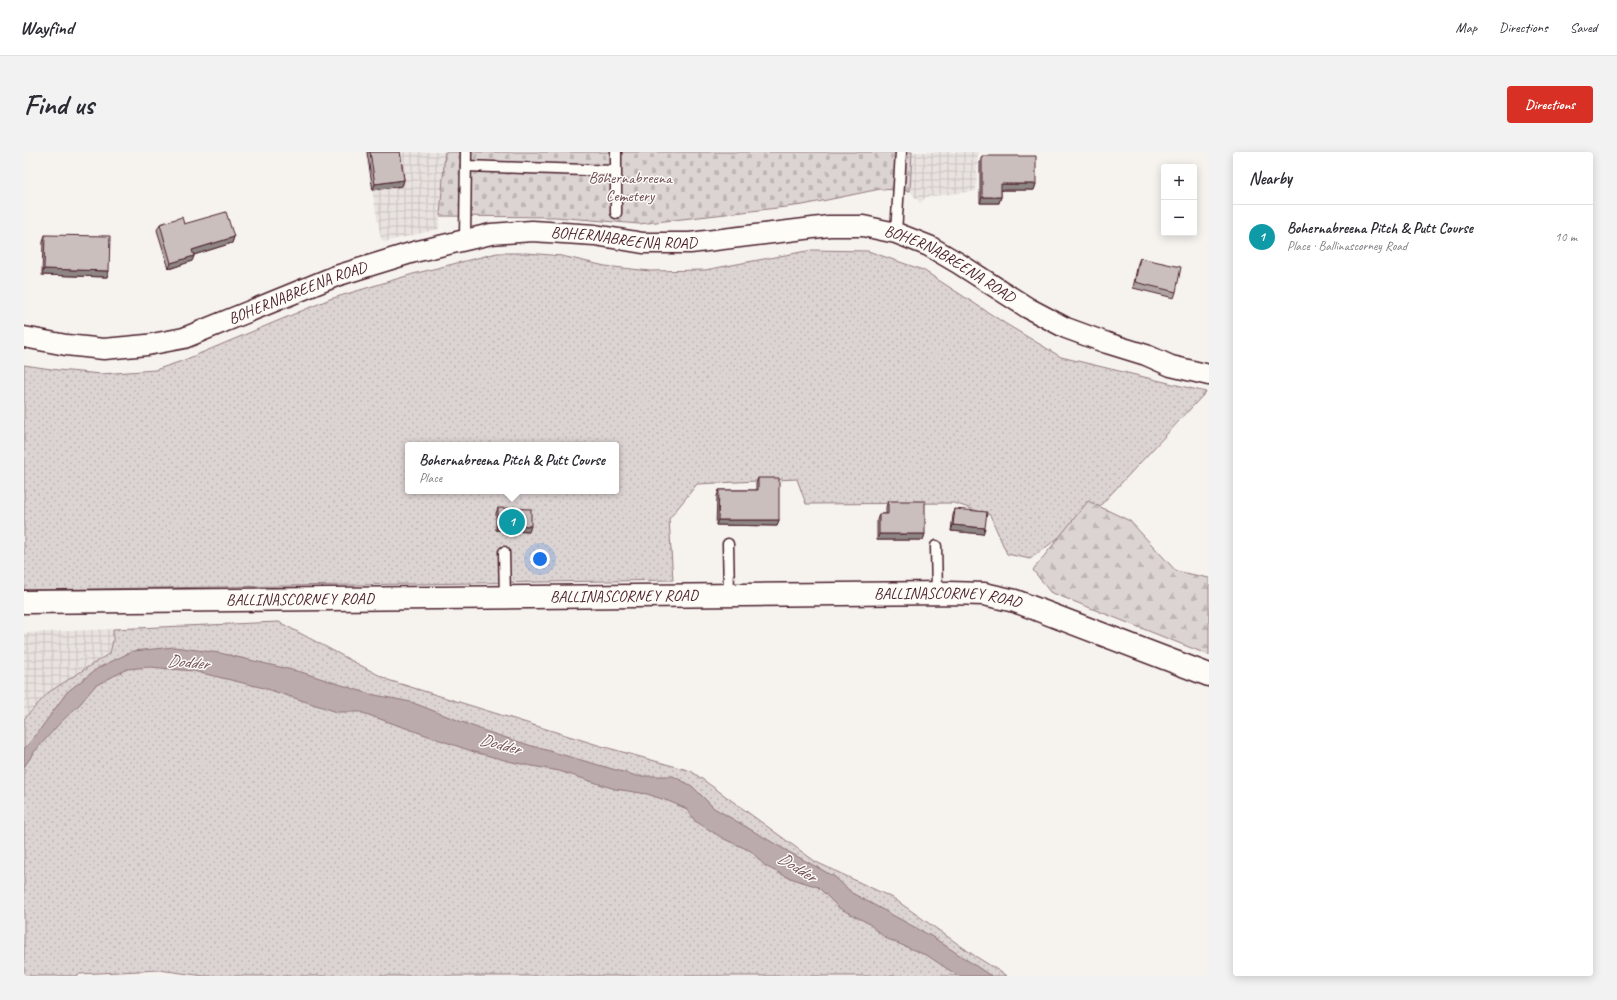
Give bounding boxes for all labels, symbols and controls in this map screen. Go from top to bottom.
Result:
text: Wayfind [20,16,73,40]
text: Map [1456,19,1477,36]
text: Directions [1499,19,1548,36]
text: Saved [1570,19,1597,36]
button: Directions [1507,86,1593,123]
text: Find us [24,87,94,122]
map controls [1161,164,1197,236]
button: + [1161,164,1197,200]
park label: Bohernabreena Cemetery [589,168,673,206]
text: Nearby [1249,168,1292,189]
button: − [1161,200,1197,236]
text: Bohernabreena Pitch & Putt Course [1287,219,1473,238]
street label: BOHERNABREENA ROAD [882,221,1020,308]
street label: BOHERNABREENA ROAD [550,222,700,253]
text: 1 [1259,229,1265,245]
text: 10 m [1555,229,1577,245]
text: Place · Ballinascorney Road [1287,238,1407,254]
street label: BOHERNABREENA ROAD [225,257,371,329]
popup [405,442,619,494]
text: Bohernabreena Pitch & Putt Course [419,451,605,470]
text: Place [419,470,442,486]
pin: 1 [499,507,525,537]
your location [530,549,550,569]
street label: BALLINASCORNEY ROAD [874,583,1026,613]
street label: BALLINASCORNEY ROAD [550,585,700,607]
street label: BALLINASCORNEY ROAD [226,589,376,610]
water label: Dodder [167,650,212,674]
water label: Dodder [477,729,525,760]
water label: Dodder [774,847,822,888]

